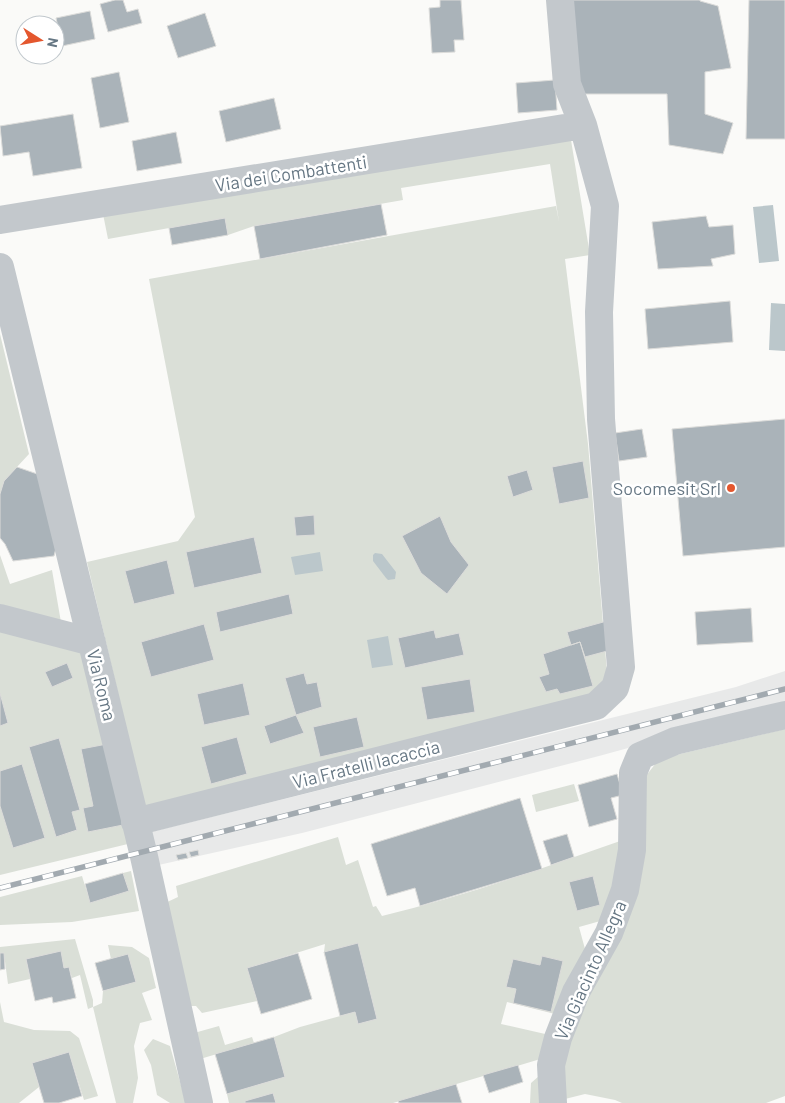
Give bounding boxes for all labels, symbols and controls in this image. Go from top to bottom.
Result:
north arrow [15,15,65,65]
text: N [44,36,62,49]
street label: Via dei Combattenti [214,150,368,196]
place label: Socomesit Srl [613,477,721,499]
marker: Socomesit Srl [725,482,737,494]
street label: Via Roma [83,647,121,723]
street label: Via Fratelli Iacaccia [290,735,442,793]
street label: Via Giacinto Allegra [549,897,631,1043]

